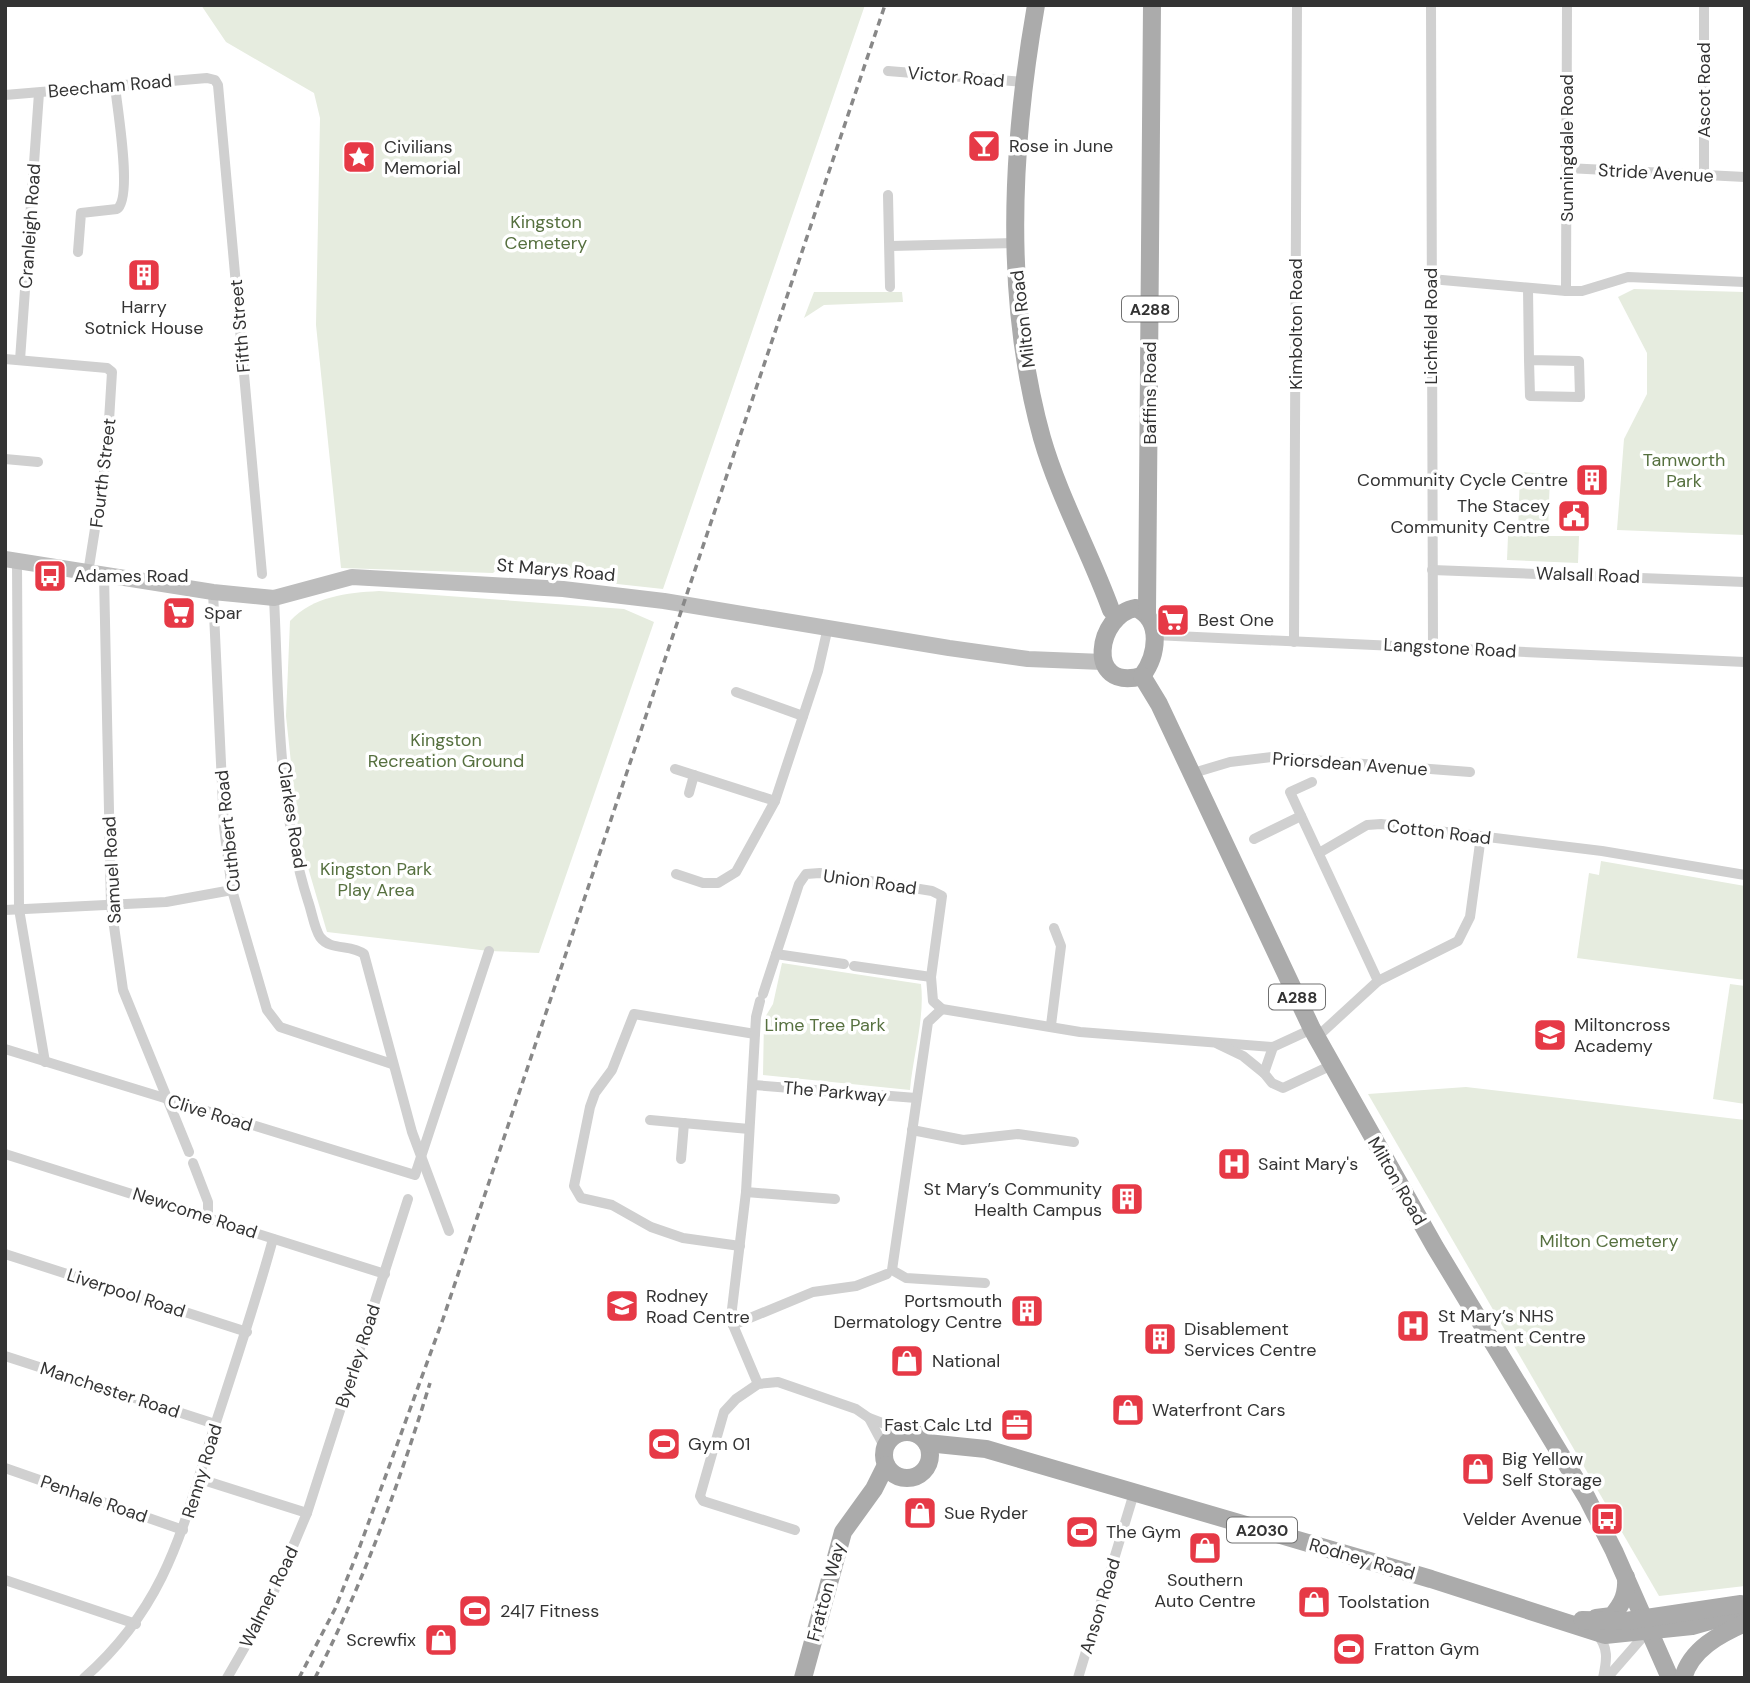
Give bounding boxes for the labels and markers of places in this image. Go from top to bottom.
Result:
bar icon: Rose in June [965,127,1003,165]
place label: Rose in June [1009,134,1113,158]
place label: Civilians Memorial [384,135,461,180]
place icon: Civilians Memorial [340,138,378,176]
building icon: Harry Sotnick House [125,256,163,294]
place label: Harry Sotnick House [84,295,204,340]
building icon: Community Cycle Centre [1573,461,1611,499]
place label: Community Cycle Centre [1357,468,1568,492]
place label: The Stacey Community Centre [1390,494,1550,539]
public building icon: The Stacey Community Centre [1555,497,1593,535]
bus stop icon: Adames Road [31,557,69,595]
place label: Adames Road [74,564,189,588]
supermarket icon: Spar [160,594,198,632]
place label: Spar [204,601,242,625]
supermarket icon: Best One [1154,601,1192,639]
place label: Best One [1198,608,1274,632]
place label: Miltoncross Academy [1574,1013,1671,1058]
school or university icon: Miltoncross Academy [1531,1016,1569,1054]
hospital icon: Saint Mary's [1215,1145,1253,1183]
place label: Saint Mary's [1258,1152,1358,1176]
place label: St Mary’s Community Health Campus [924,1177,1102,1222]
building icon: St Mary’s Community Health Campus [1108,1180,1146,1218]
place label: Rodney Road Centre [646,1284,750,1329]
school or university icon: Rodney Road Centre [603,1287,641,1325]
place label: Portsmouth Dermatology Centre [833,1289,1002,1334]
building icon: Portsmouth Dermatology Centre [1008,1292,1046,1330]
place label: St Mary’s NHS Treatment Centre [1438,1304,1586,1349]
hospital icon: St Mary’s NHS Treatment Centre [1394,1307,1432,1345]
place label: Disablement Services Centre [1184,1317,1317,1362]
building icon: Disablement Services Centre [1141,1320,1179,1358]
shop icon: National [888,1342,926,1380]
place label: National [932,1349,1000,1373]
shop icon: Waterfront Cars [1109,1391,1147,1429]
place label: Waterfront Cars [1152,1398,1285,1422]
office icon: Fast Calc Ltd [998,1406,1036,1444]
place label: Fast Calc Ltd [884,1413,992,1437]
sports icon: Gym 01 [645,1425,683,1463]
place label: Gym 01 [688,1432,750,1456]
place label: Big Yellow Self Storage [1502,1447,1602,1492]
shop icon: Big Yellow Self Storage [1459,1450,1497,1488]
shop icon: Sue Ryder [901,1494,939,1532]
bus stop icon: Velder Avenue [1588,1500,1626,1538]
place label: Sue Ryder [944,1501,1028,1525]
place label: Velder Avenue [1463,1507,1582,1531]
sports icon: The Gym [1063,1513,1101,1551]
place label: The Gym [1106,1520,1181,1544]
shop icon: Southern Auto Centre [1186,1529,1224,1567]
place label: Southern Auto Centre [1154,1568,1256,1613]
shop icon: Toolstation [1295,1583,1333,1621]
place label: Toolstation [1338,1590,1429,1614]
sports icon: 24|7 Fitness [456,1592,494,1630]
place label: 24|7 Fitness [500,1599,599,1623]
shop icon: Screwfix [422,1621,460,1659]
place label: Screwfix [346,1628,416,1652]
sports icon: Fratton Gym [1330,1630,1368,1668]
place label: Fratton Gym [1374,1637,1479,1661]

